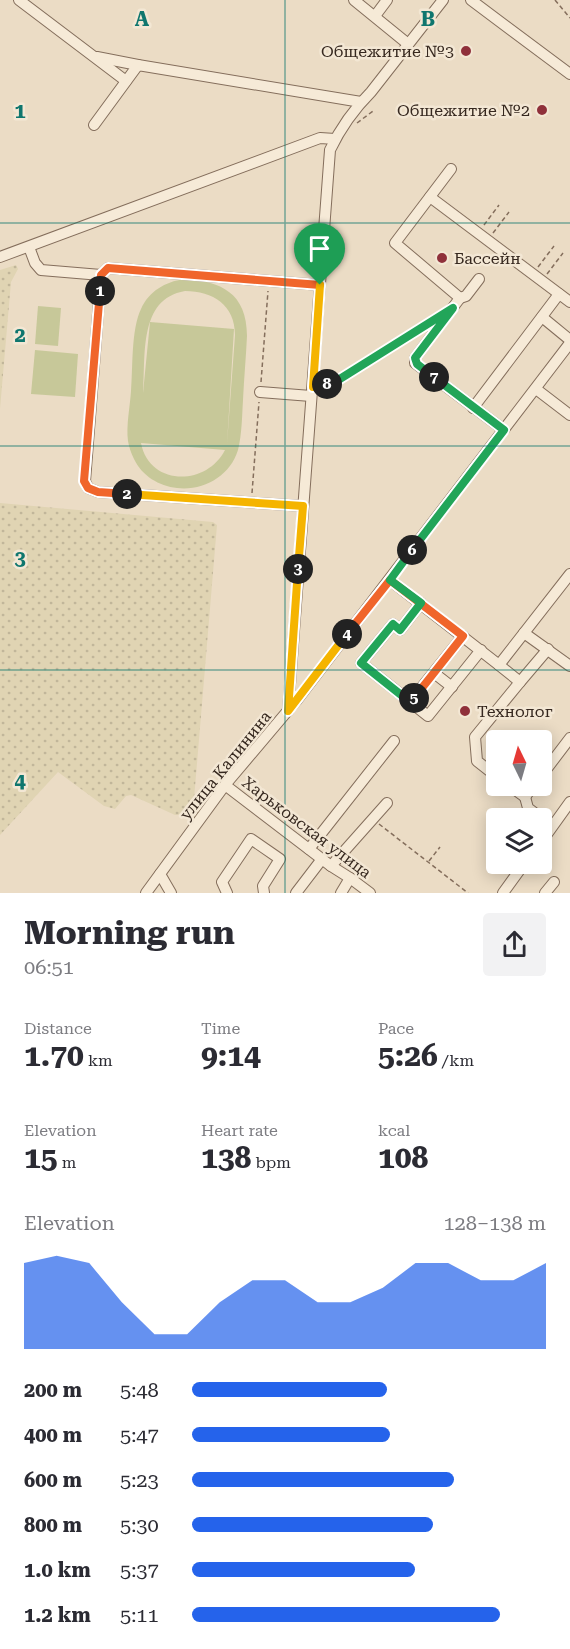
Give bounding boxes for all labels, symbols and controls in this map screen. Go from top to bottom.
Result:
text: A [135,7,150,31]
text: B [421,7,435,31]
place label: Общежитие №3 [321,42,454,61]
marker: Общежитие №3 [459,44,473,58]
text: 1 [14,99,26,123]
place label: Общежитие №2 [397,101,530,120]
marker: Общежитие №2 [535,103,549,117]
pin [294,223,345,285]
icon: arrive [303,232,336,265]
place label: Бассейн [454,249,521,268]
marker: Бассейн [435,251,449,265]
pin: 1 [85,276,115,306]
text: 1 [96,281,104,300]
text: 2 [14,323,26,347]
pin: 7 [419,362,449,392]
text: 7 [430,367,438,386]
pin: 8 [312,369,342,399]
text: 8 [323,374,331,393]
pin: 2 [112,479,142,509]
text: 2 [123,484,131,503]
pin: 6 [397,535,427,565]
text: 6 [408,540,416,559]
text: 3 [14,546,26,570]
pin: 3 [283,554,313,584]
text: 3 [294,559,302,578]
pin: 4 [332,619,362,649]
text: 4 [343,624,351,643]
pin: 5 [399,683,429,713]
text: 5 [410,688,418,707]
place label: Технолог [477,702,553,721]
marker: Технолог [458,704,472,718]
street label: улица Калинина [176,707,275,824]
north arrow [486,730,552,796]
map controls [486,730,552,874]
text: 4 [14,769,26,793]
street label: Харьковская улица [238,773,375,882]
button: layers [486,808,552,874]
text: Morning run [24,913,235,952]
button: share [483,913,546,976]
text: 06:51 [24,955,74,979]
text: Distance [24,1019,92,1038]
text: Time [201,1019,240,1038]
text: Pace [378,1019,414,1038]
text: 1.70 [24,1038,84,1073]
text: 9:14 [201,1038,261,1073]
text: 5:26 [378,1038,438,1073]
text: km [84,1051,113,1070]
text: /km [438,1051,474,1070]
text: Elevation [24,1121,97,1140]
text: Heart rate [201,1121,278,1140]
text: kcal [378,1121,410,1140]
text: 15 [24,1140,58,1175]
text: 138 [201,1140,251,1175]
text: 108 [378,1140,428,1175]
text: m [58,1153,76,1172]
text: bpm [251,1153,291,1172]
text: Elevation [24,1211,115,1235]
text: 128–138 m [443,1211,546,1235]
text: 200 m [24,1378,82,1402]
text: 5:48 [120,1378,159,1402]
text: 400 m [24,1423,82,1447]
text: 5:47 [120,1423,159,1447]
text: 600 m [24,1468,82,1492]
text: 5:23 [120,1468,159,1492]
text: 800 m [24,1513,82,1537]
text: 5:30 [120,1513,159,1537]
text: 1.0 km [24,1558,91,1582]
text: 5:37 [120,1558,159,1582]
text: 1.2 km [24,1603,91,1627]
text: 5:11 [120,1603,159,1627]

